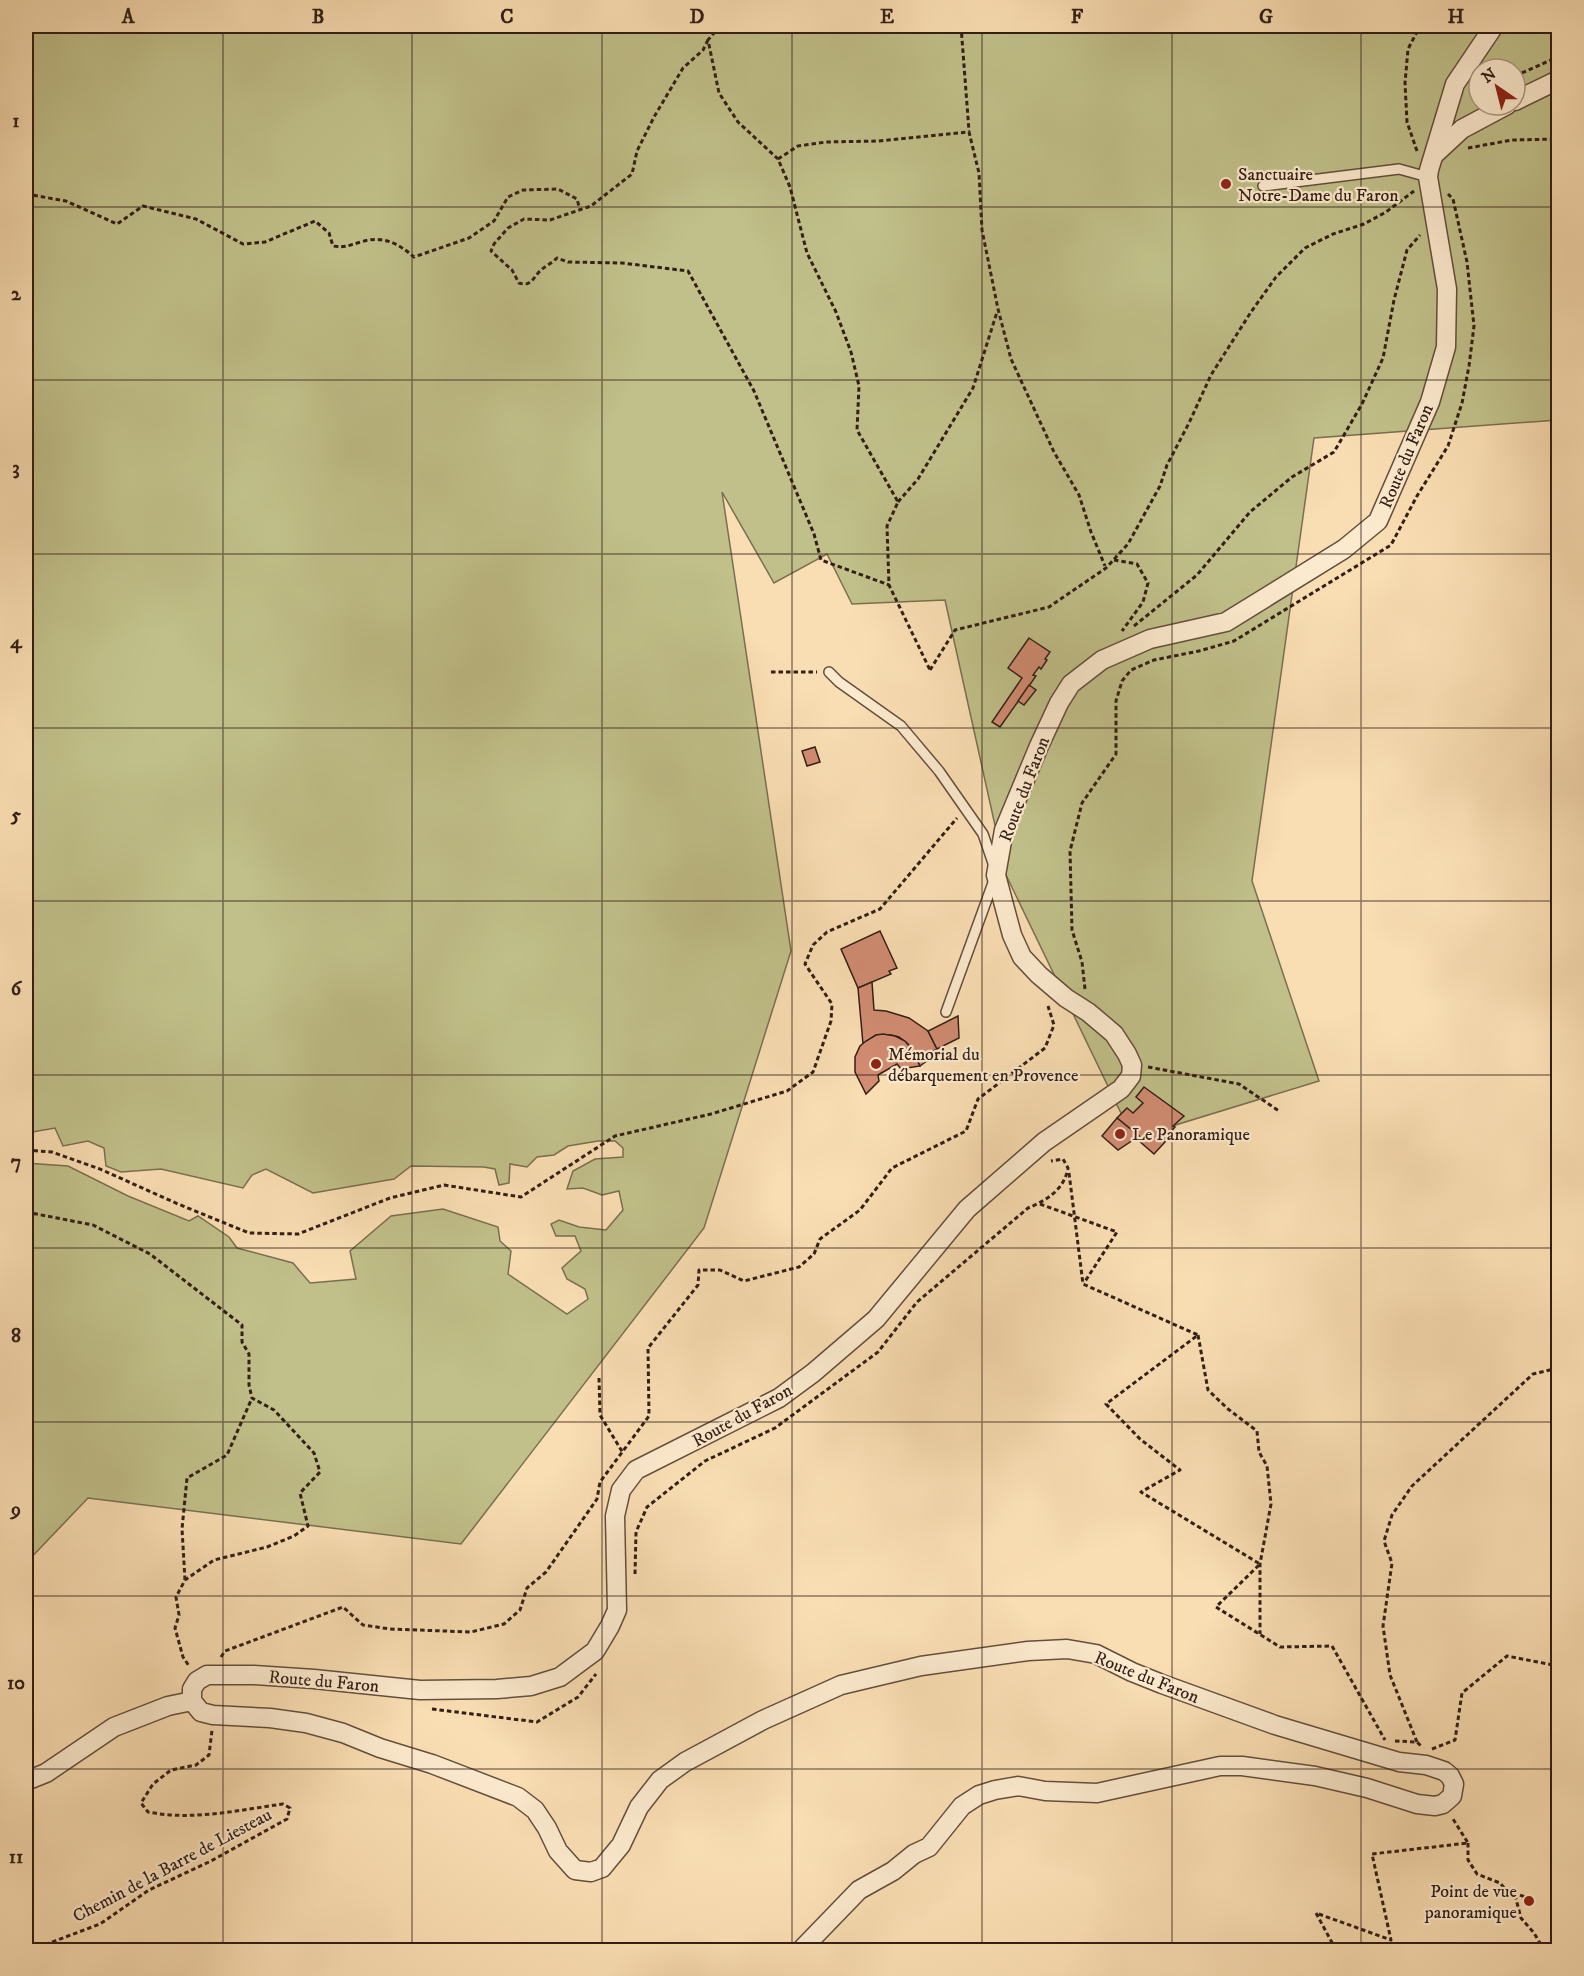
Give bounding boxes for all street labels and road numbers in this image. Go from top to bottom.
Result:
street label: Route du Faron [1375,400,1439,512]
street label: Route du Faron [995,733,1055,845]
street label: Route du Faron [689,1379,797,1452]
street label: Route du Faron [1091,1647,1203,1709]
street label: Route du Faron [268,1666,381,1698]
street label: Chemin de la Barre de Liesteau [69,1804,276,1928]

